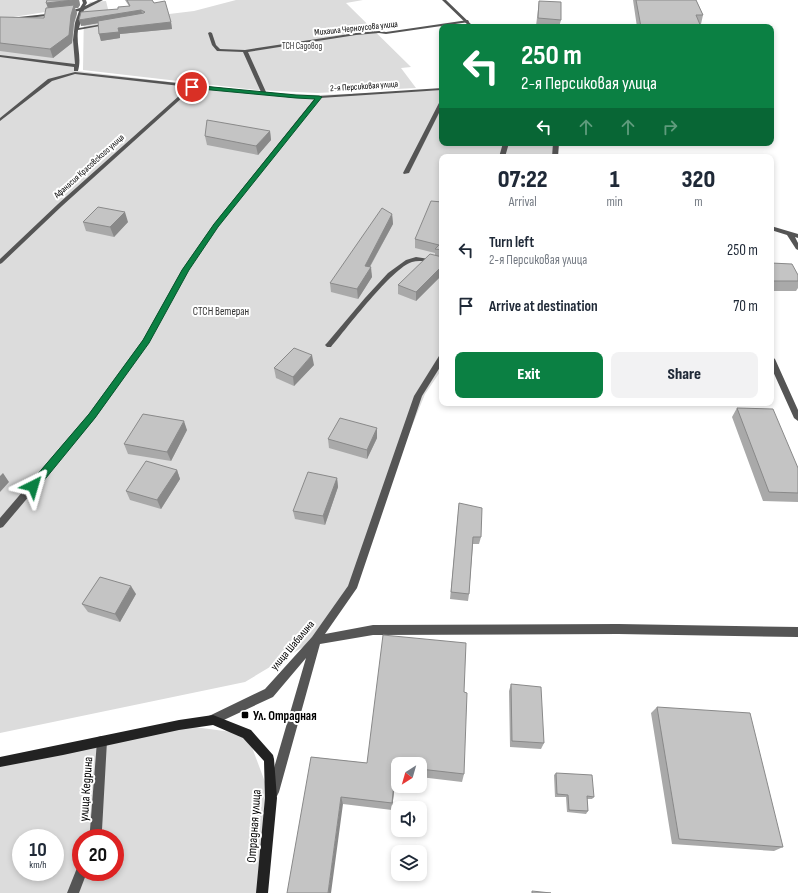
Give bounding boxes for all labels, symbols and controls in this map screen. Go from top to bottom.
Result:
street label: Михаила Черноусова улица [314,19,398,38]
text: 250 m [521,39,582,72]
icon: left [455,40,507,92]
park label: ТСН Садовод [282,41,322,52]
pin [175,70,209,104]
text: 2-я Персиковая улица [521,73,657,94]
icon: arrive [181,76,203,98]
street label: 2-я Персиковая улица [330,79,398,94]
icon: left [533,116,555,138]
icon: ahead [575,116,597,138]
icon: ahead [617,116,639,138]
icon: right [659,116,681,138]
street label: Афанасия Красовского улица [51,132,127,201]
text: 07:22 [498,165,548,194]
text: 1 [610,165,620,194]
text: 320 [682,165,715,194]
text: Arrival [509,194,537,210]
text: min [606,194,623,210]
text: m [694,194,703,210]
text: Turn left [489,233,534,252]
icon: left [455,239,477,261]
text: 250 m [727,241,758,260]
text: 2-я Персиковая улица [489,252,587,268]
icon: arrive [455,295,477,317]
text: Arrive at destination [489,297,598,316]
text: 70 m [733,297,758,316]
park label: СТСН Ветеран [193,305,249,318]
button: Exit [455,352,603,398]
button: Share [611,352,758,398]
position arrow [12,465,54,507]
street label: улица Шабалина [268,618,317,673]
place label: Ул. Отрадная [253,708,317,724]
marker: Ул. Отрадная [240,710,250,720]
street label: улица Кедрина [76,756,96,822]
north arrow [391,757,427,793]
map controls [391,757,427,881]
street label: Отрадная улица [243,789,265,863]
button: sound [391,801,427,837]
speed limit sign: 20 [72,829,124,881]
text: 10 [29,838,47,862]
button: layers [391,845,427,881]
text: km/h [29,859,47,871]

